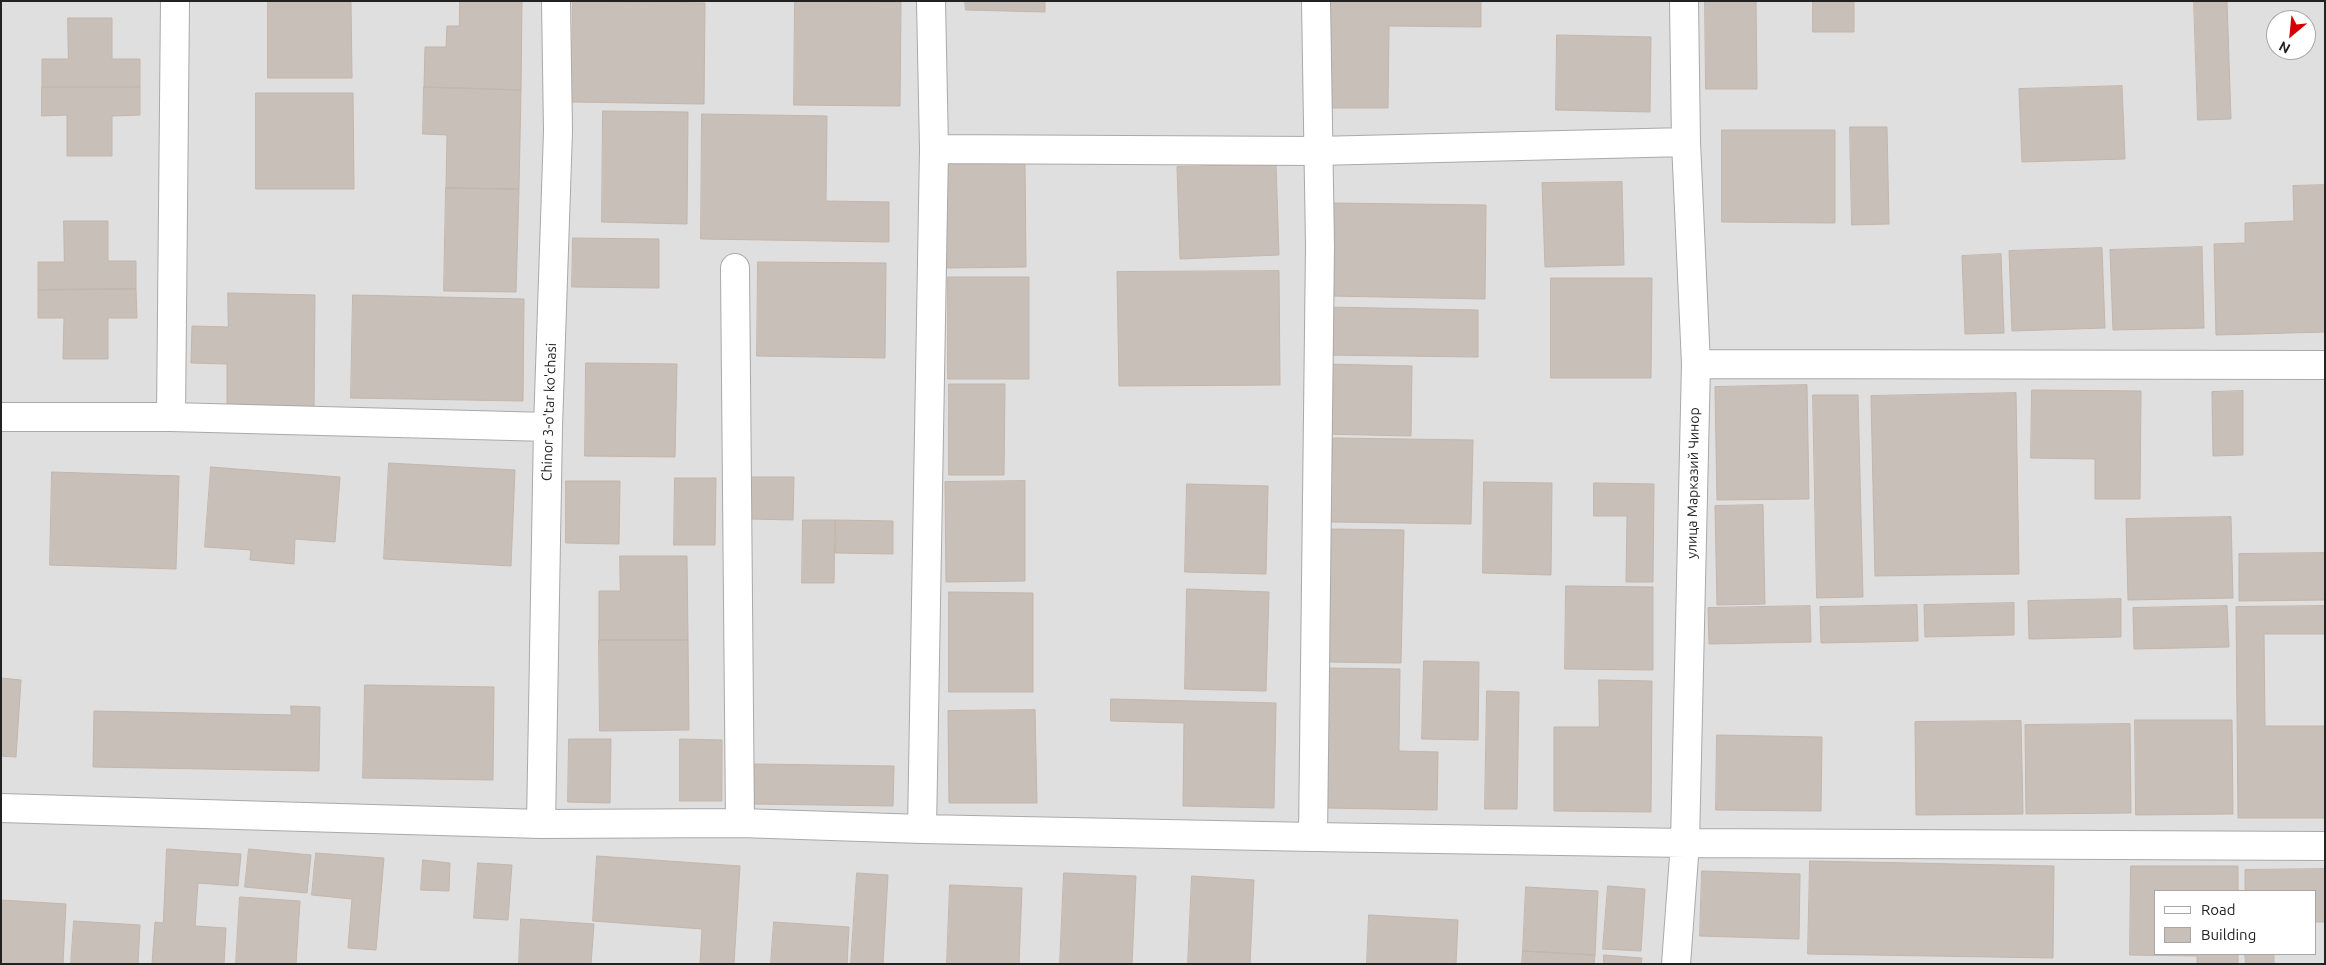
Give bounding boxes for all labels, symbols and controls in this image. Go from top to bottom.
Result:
north arrow [2266,10,2316,60]
text: N [2276,38,2293,57]
street label: Chinor 3-o'tar ko'chasi [538,343,560,481]
street label: улица Марказий Чинор [1683,407,1703,559]
legend [2154,890,2316,955]
text: Road [2201,901,2236,918]
text: Building [2201,926,2256,943]

